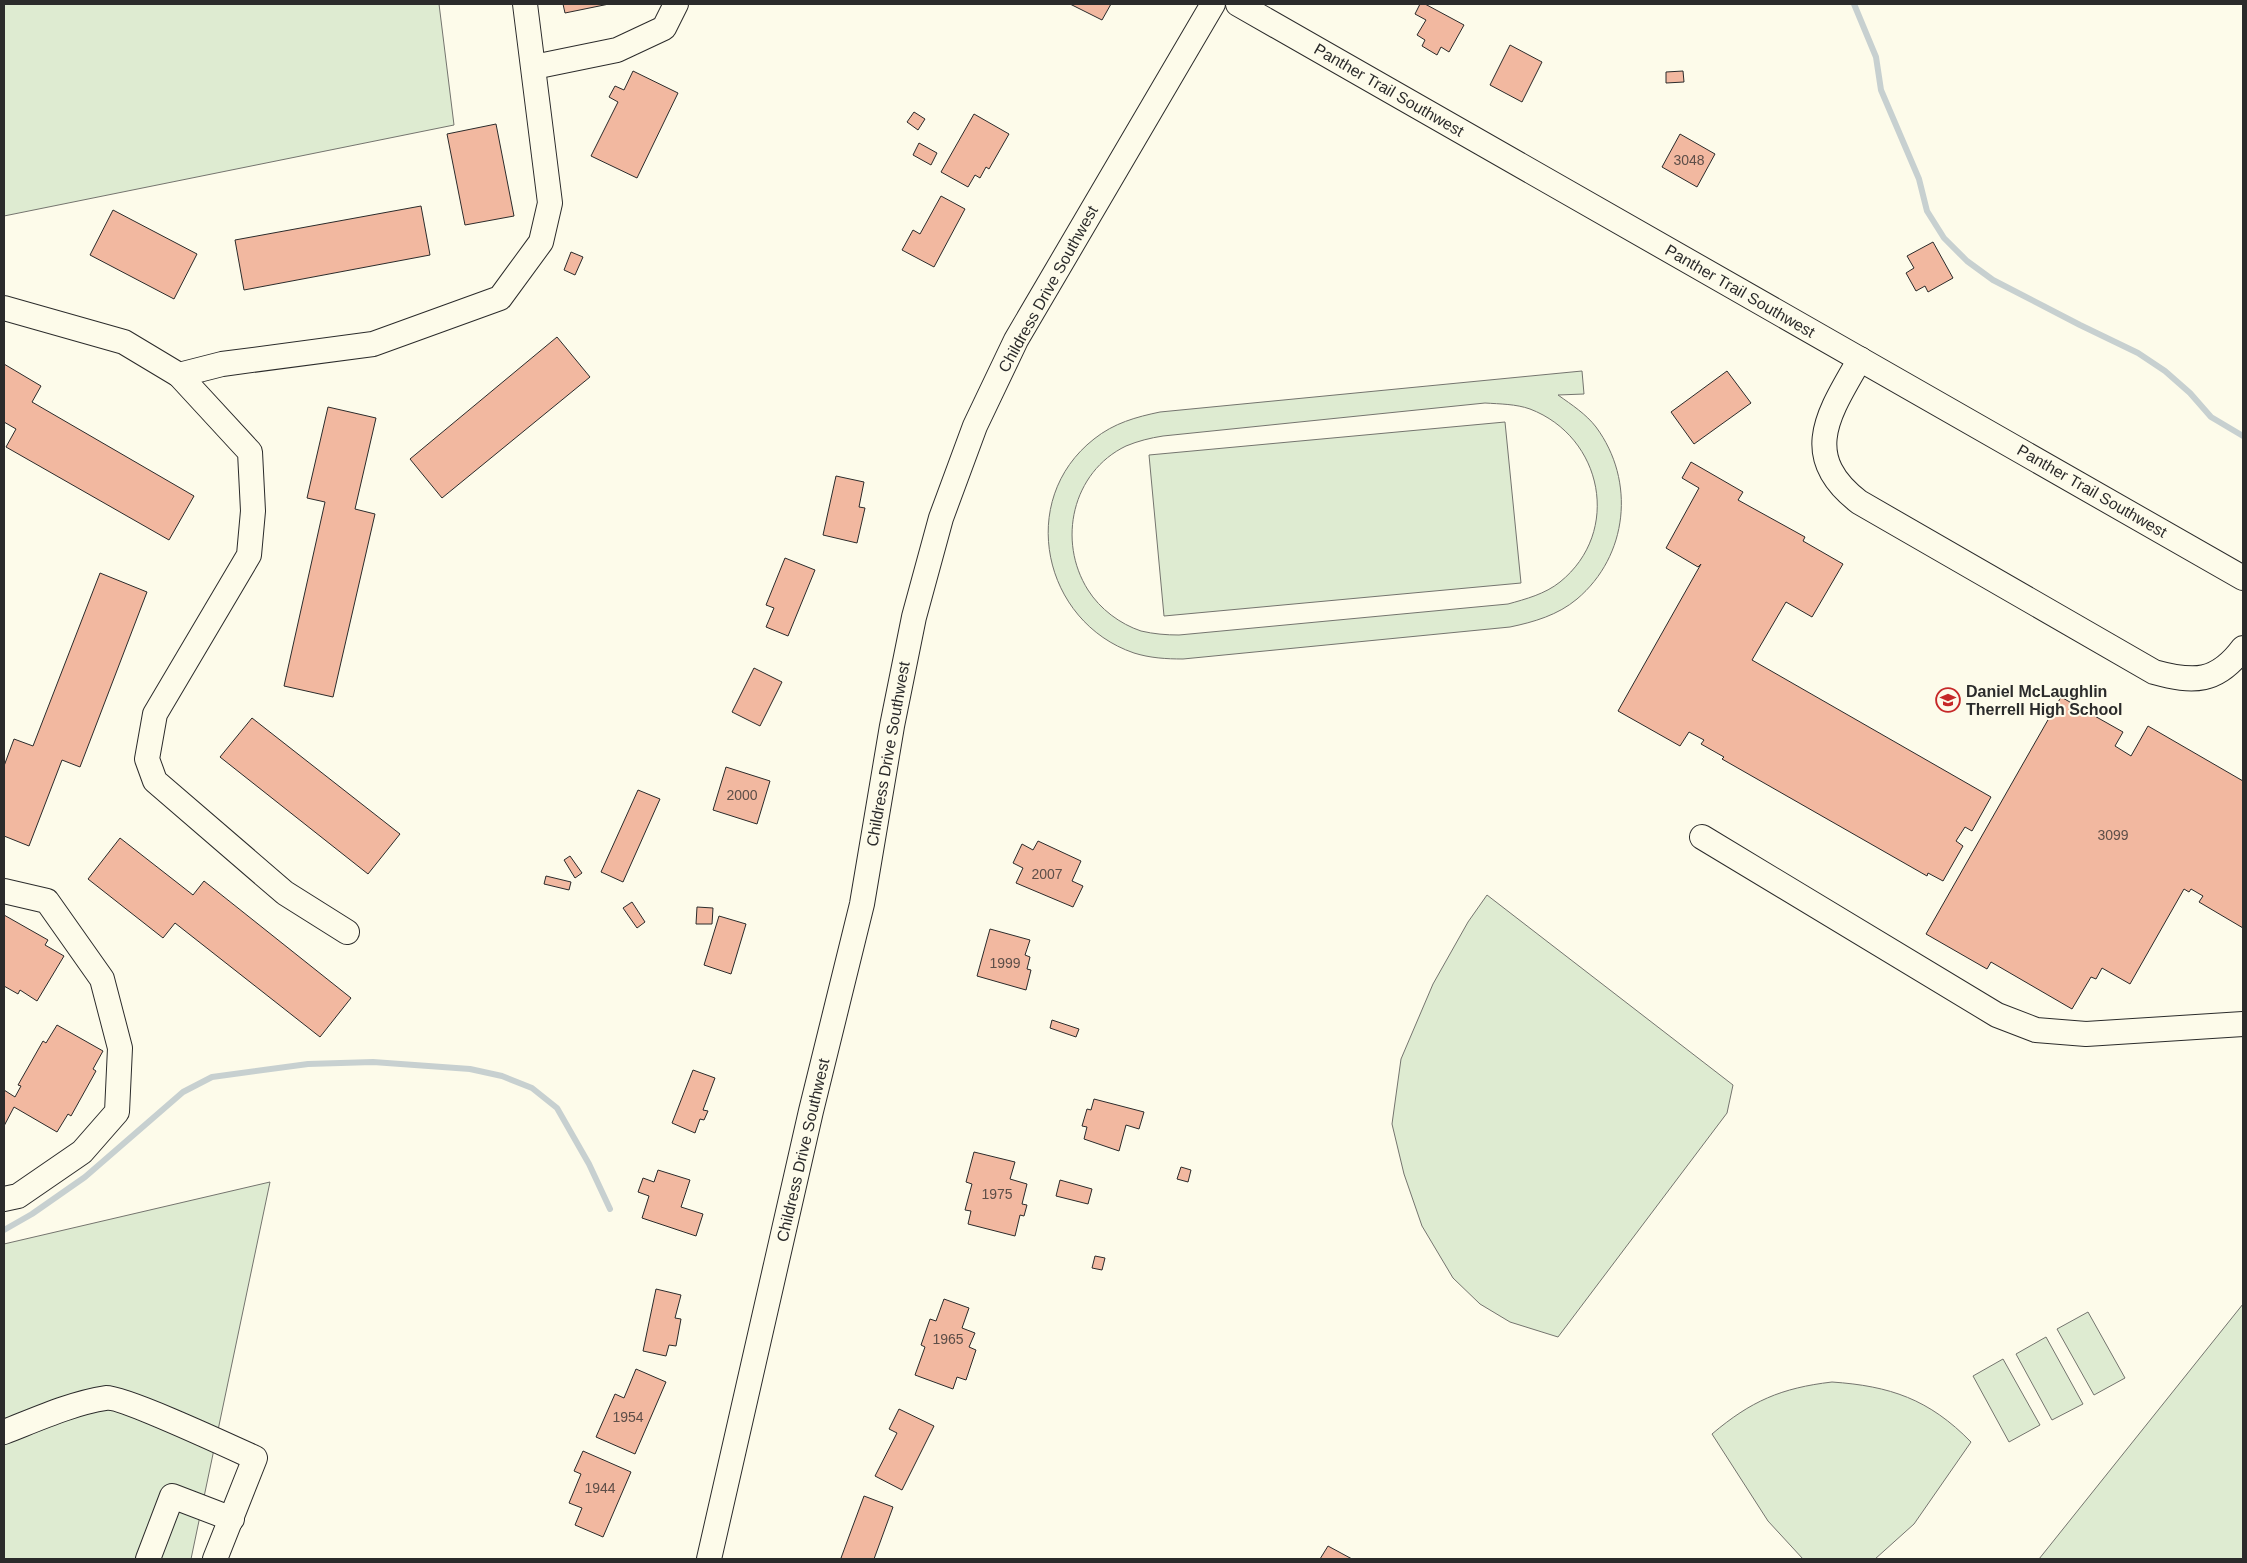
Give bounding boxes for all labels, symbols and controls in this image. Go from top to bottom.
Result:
street label: Panther Trail Southwest [1311,40,1467,140]
house number: 3048 [1673,152,1705,168]
street label: Childress Drive Southwest [995,202,1101,375]
street label: Panther Trail Southwest [1662,241,1818,341]
street label: Panther Trail Southwest [2014,441,2170,541]
street label: Childress Drive Southwest [863,660,913,848]
place label: Daniel McLaughlin Therrell High School [1966,683,2122,718]
school or university icon: Daniel McLaughlin Therrell High School [1935,687,1961,713]
house number: 2000 [726,787,758,803]
house number: 3099 [2097,827,2129,843]
house number: 2007 [1031,866,1063,882]
house number: 1999 [989,955,1021,971]
street label: Childress Drive Southwest [774,1056,833,1243]
house number: 1975 [981,1186,1013,1202]
house number: 1965 [932,1331,964,1347]
house number: 1954 [612,1409,644,1425]
house number: 1944 [584,1480,616,1496]

